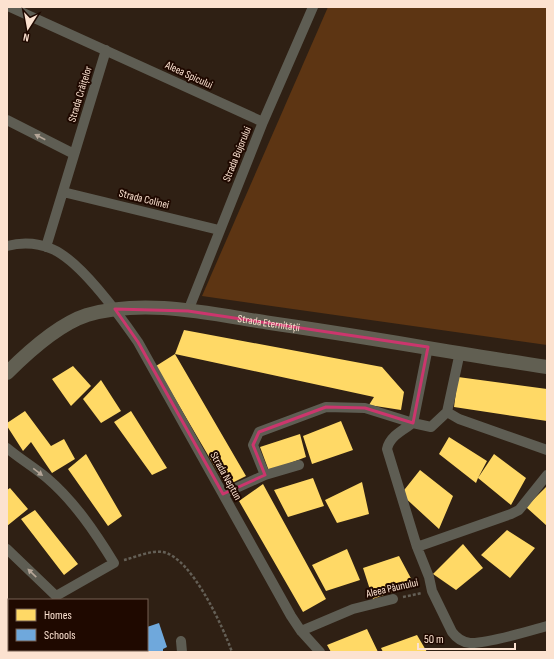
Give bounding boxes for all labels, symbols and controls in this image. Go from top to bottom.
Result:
north arrow [8,8,48,48]
text: N [22,30,30,44]
street label: Aleea Spicului [162,58,215,92]
street label: Strada Crăițelor [65,64,95,124]
street label: Strada Bujorului [220,125,254,183]
one-way arrow [35,134,46,140]
street label: Strada Colinei [118,187,170,211]
street label: Strada Eternității [237,311,301,334]
street label: Strada Neptun [207,450,245,503]
one-way arrow [33,467,44,476]
one-way arrow [27,568,37,577]
street label: Aleea Păunului [364,576,419,601]
legend [8,599,148,651]
text: Homes [44,608,72,623]
scale bar [418,625,515,651]
text: Schools [44,628,76,643]
text: 50 m [424,632,444,647]

